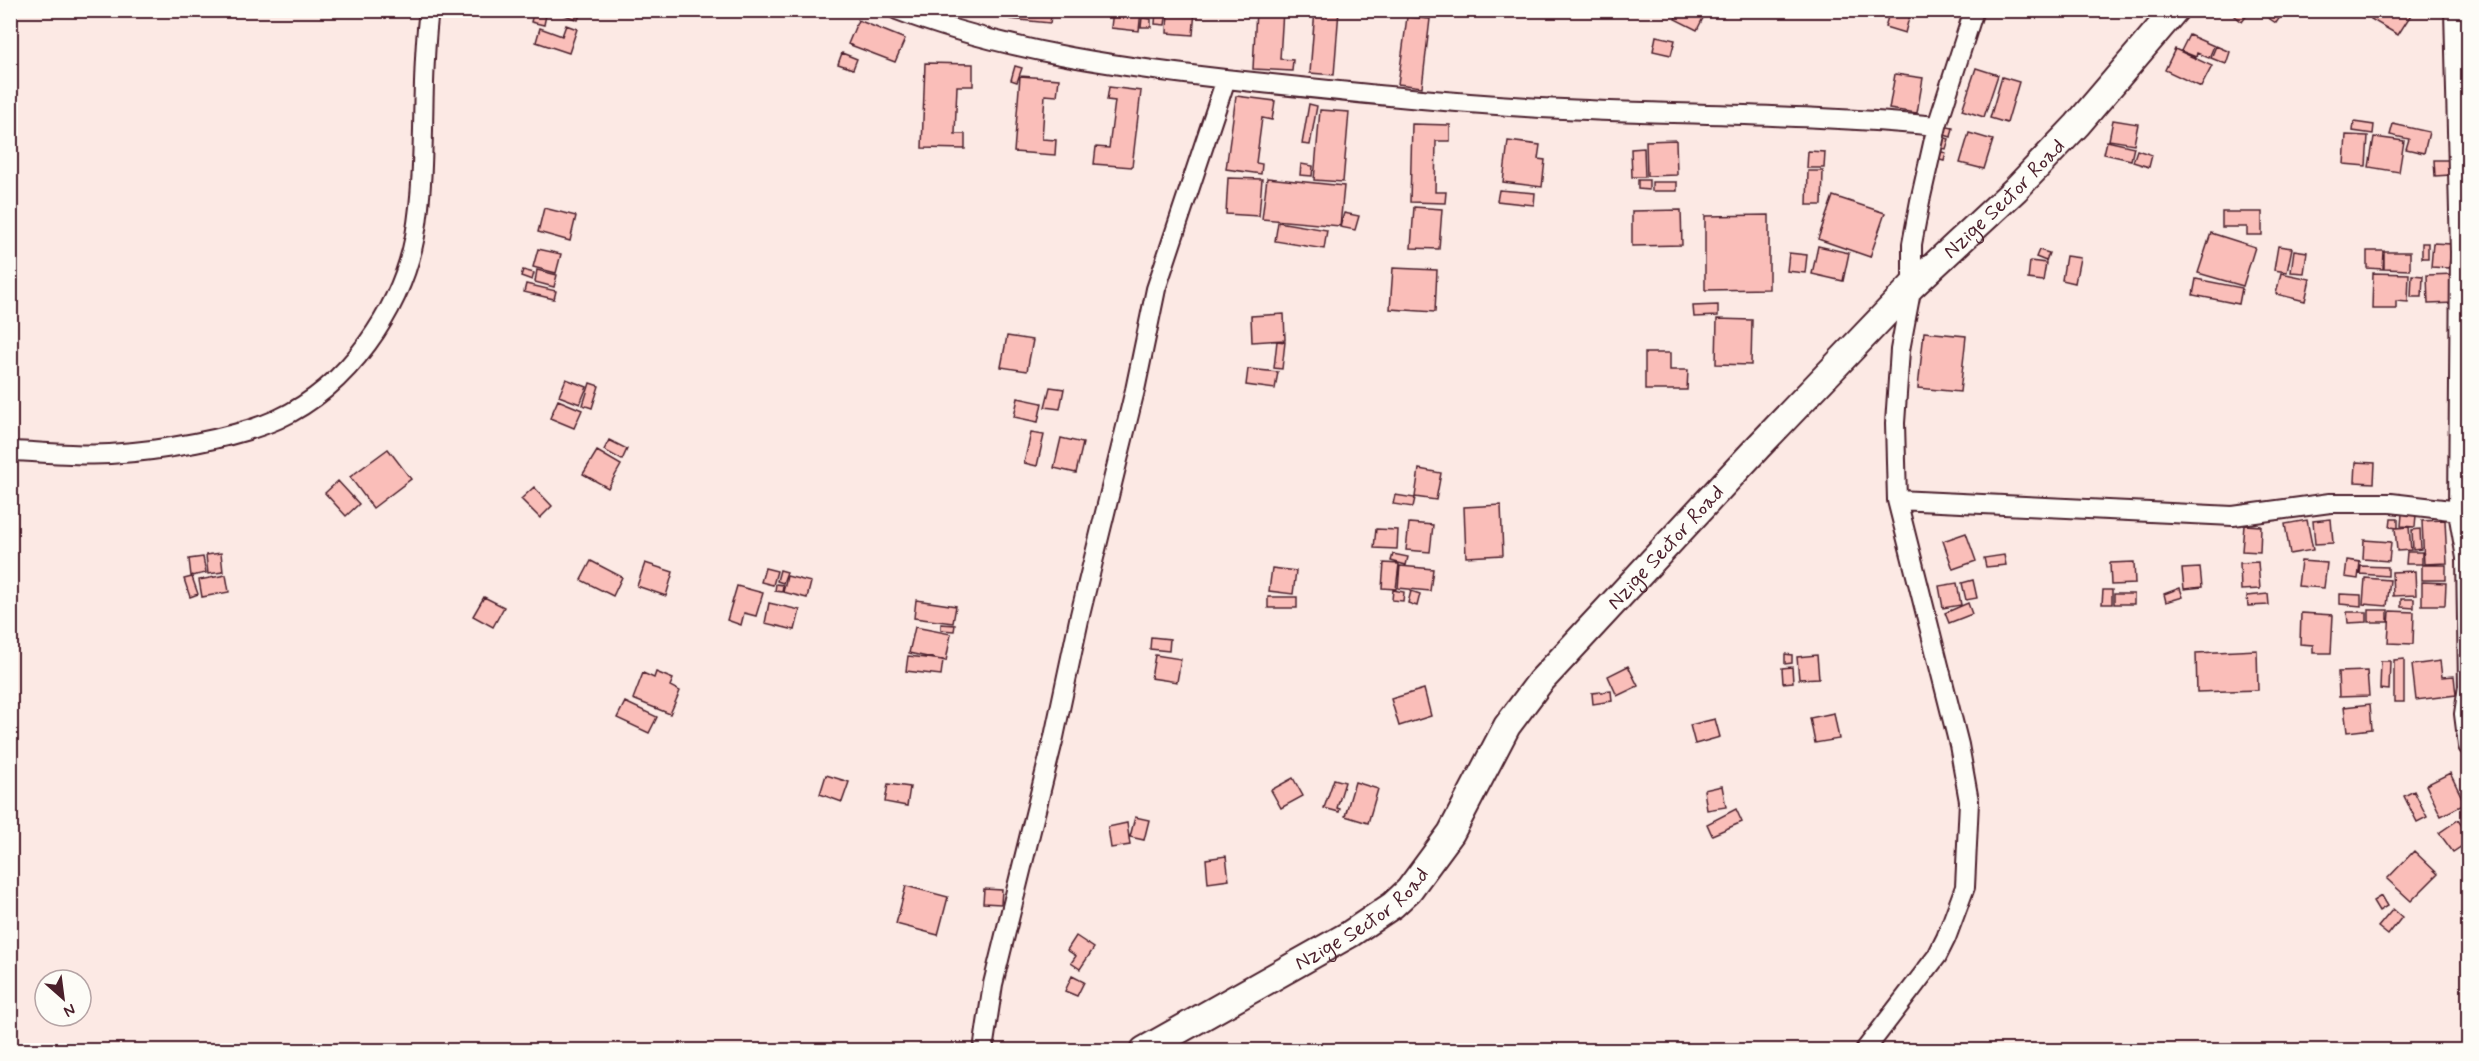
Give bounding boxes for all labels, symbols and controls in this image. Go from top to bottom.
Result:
street label: Nzige Sector Road [1937,133,2072,265]
street label: Nzige Sector Road [1601,479,1731,616]
street label: Nzige Sector Road [1290,862,1436,977]
north arrow [33,968,93,1028]
text: N [60,998,79,1022]

